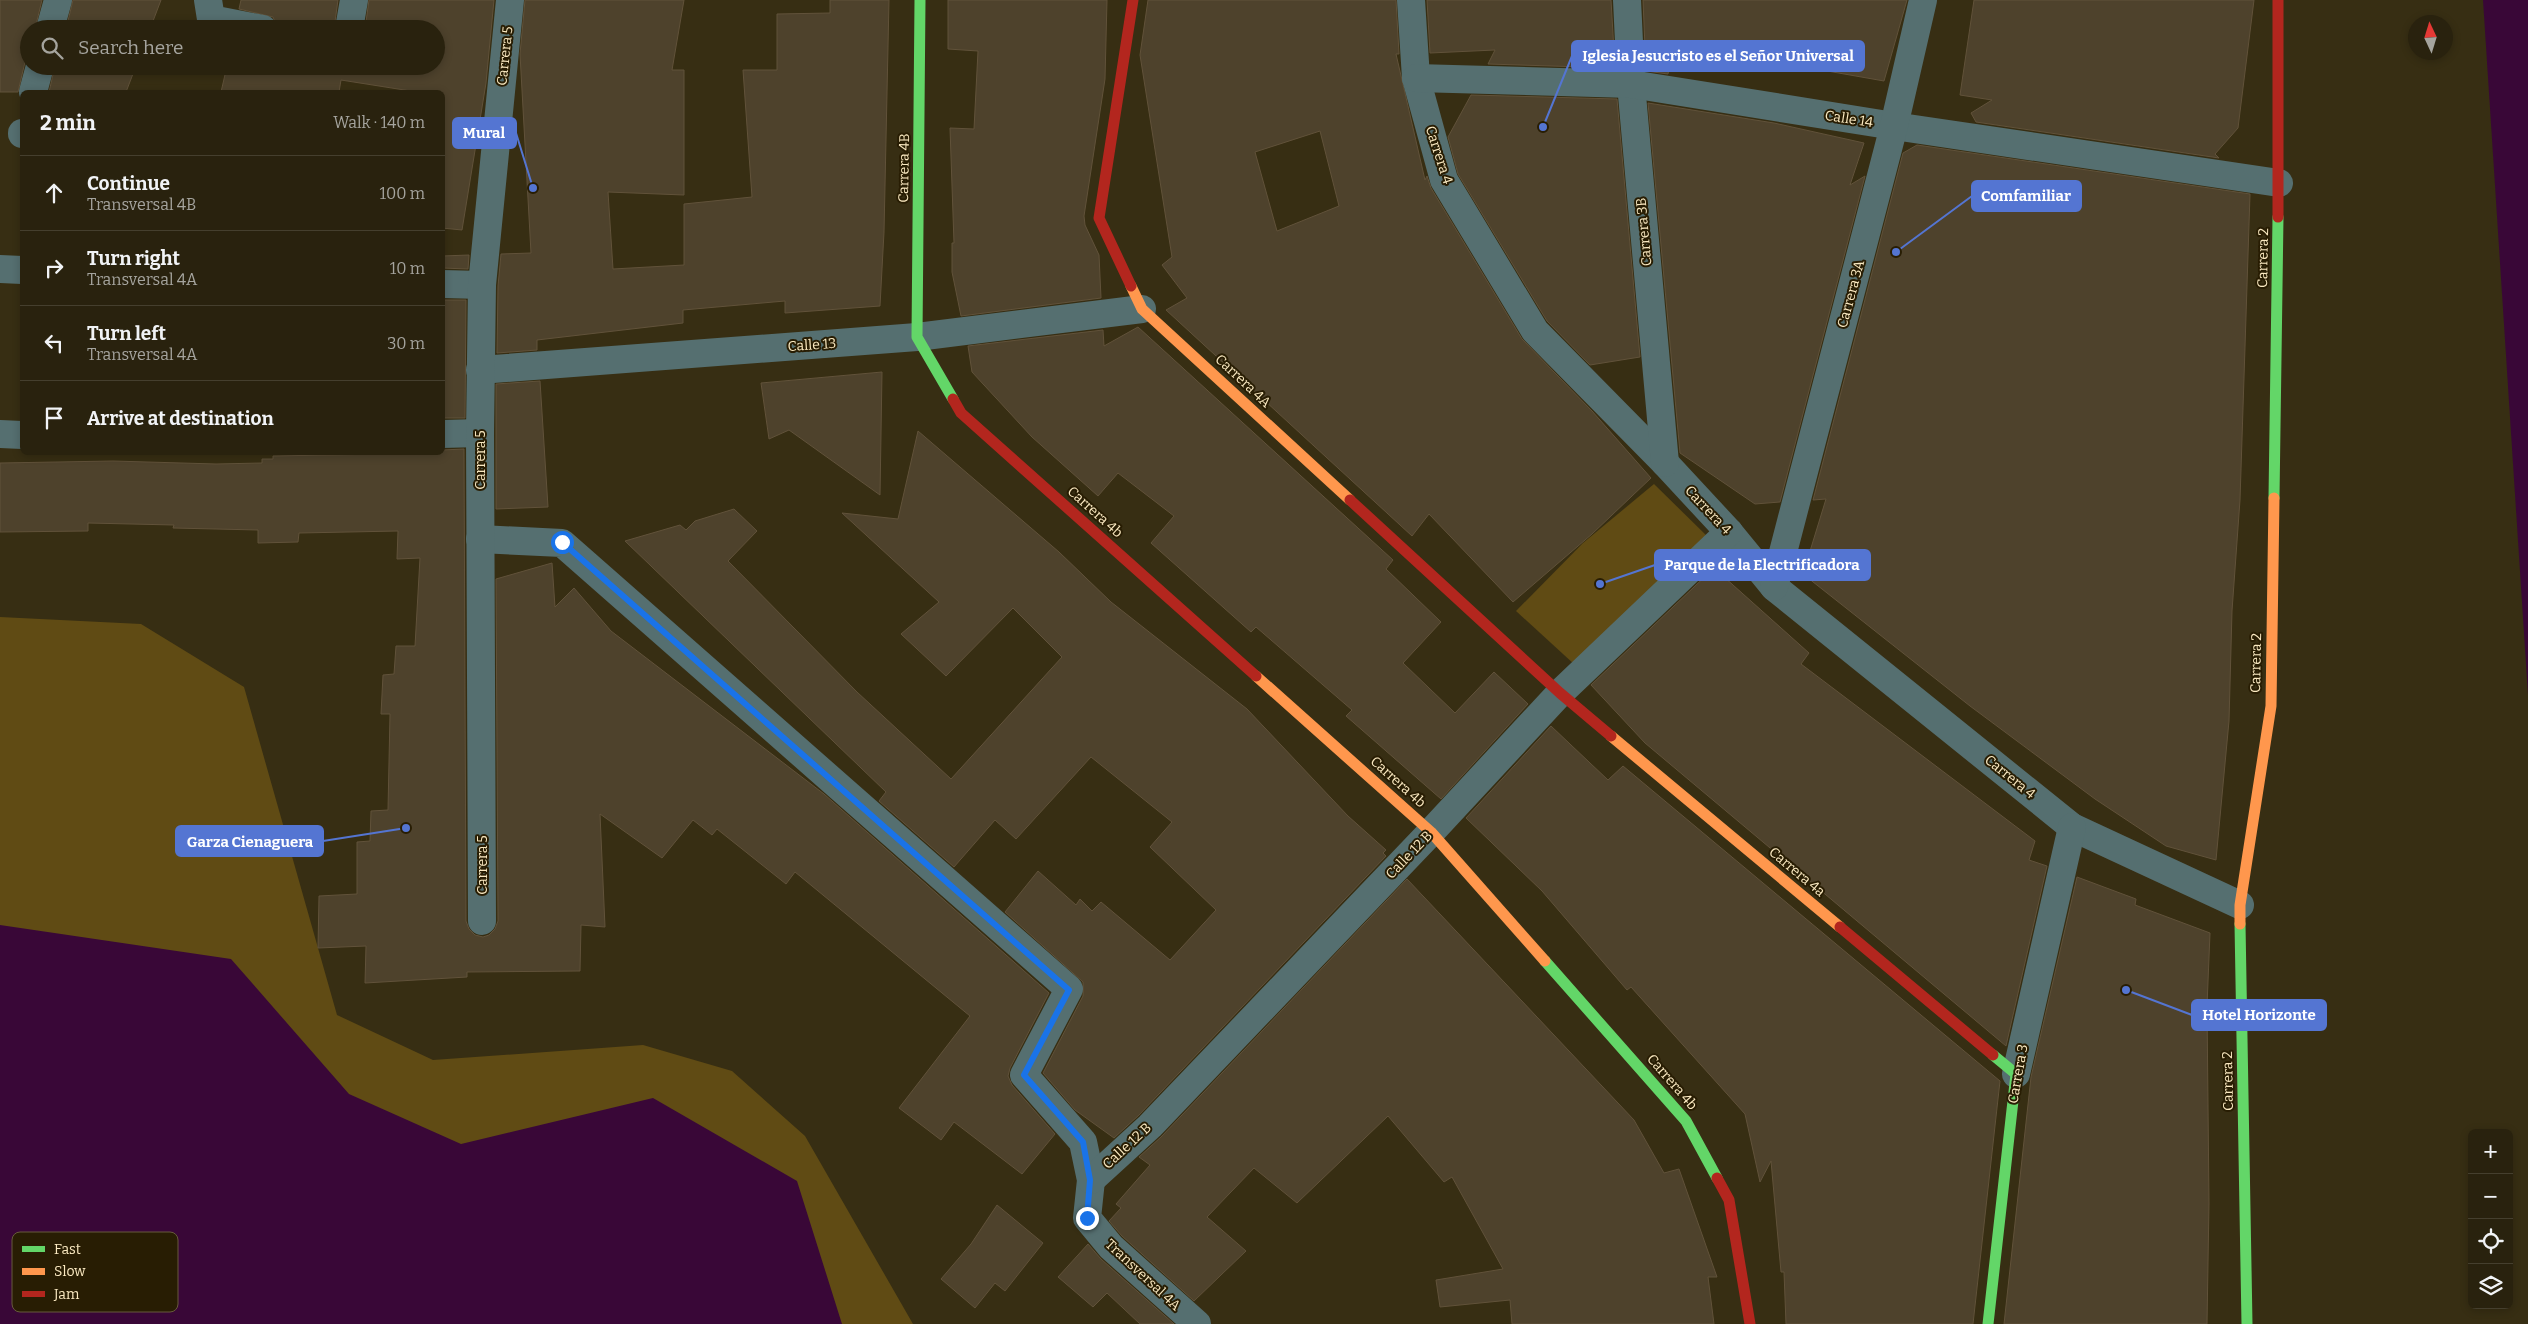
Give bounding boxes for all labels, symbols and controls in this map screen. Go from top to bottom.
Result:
north arrow [2408,15,2453,60]
search box [20,20,445,75]
street label: Carrera 5 [493,25,517,87]
icon: search [38,34,66,62]
text: Search here [78,36,183,59]
callout: Iglesia Jesucristo es el Señor Universal [1572,41,1864,71]
text: Iglesia Jesucristo es el Señor Universal [1582,47,1854,65]
street label: Calle 14 [1824,107,1874,131]
text: 2 min [40,110,96,136]
text: Walk · 140 m [333,113,425,132]
callout: Mural [453,118,516,148]
text: Mural [463,124,505,142]
street label: Carrera 4 [1422,124,1456,186]
street label: Carrera 4B [895,133,913,203]
text: Continue [87,172,170,195]
icon: ahead [40,179,68,207]
callout: Comfamiliar [1972,181,2081,211]
text: 100 m [380,184,425,203]
text: Comfamiliar [1981,187,2071,205]
text: Transversal 4B [87,195,196,214]
street label: Carrera 3B [1633,197,1655,267]
street label: Carrera 2 [2254,228,2272,288]
text: Turn right [87,247,180,270]
icon: right [40,254,68,282]
street label: Carrera 3A [1834,258,1868,330]
text: 10 m [390,259,425,278]
text: Transversal 4A [87,270,197,289]
text: Turn left [87,322,166,345]
icon: left [40,329,68,357]
text: 30 m [387,334,425,353]
street label: Calle 13 [787,335,837,355]
text: Transversal 4A [87,345,197,364]
street label: Carrera 4A [1212,351,1275,411]
icon: arrive [40,404,68,432]
text: Arrive at destination [87,407,274,430]
street label: Carrera 5 [472,430,489,490]
street label: Carrera 4 [1681,482,1735,538]
street label: Carrera 4b [1064,483,1126,541]
route start [551,531,574,554]
callout: Parque de la Electrificadora [1655,550,1870,580]
text: Parque de la Electrificadora [1664,556,1860,574]
street label: Carrera 2 [2247,633,2265,693]
street label: Carrera 4 [1981,751,2039,803]
street label: Carrera 4b [1367,753,1429,811]
callout: Garza Cienaguera [176,826,323,856]
street label: Calle 12 B [1382,827,1436,883]
text: Garza Cienaguera [187,833,314,851]
street label: Carrera 5 [474,835,491,895]
street label: Carrera 4a [1766,844,1829,901]
callout: Hotel Horizonte [2192,1000,2326,1030]
text: Hotel Horizonte [2202,1006,2316,1024]
street label: Carrera 3 [2004,1043,2032,1105]
street label: Carrera 4b [1643,1051,1701,1113]
street label: Carrera 2 [2219,1051,2237,1111]
street label: Calle 12 B [1099,1119,1155,1173]
map controls [2468,1129,2513,1309]
button: + [2468,1129,2513,1174]
button: − [2468,1174,2513,1219]
route end [1076,1207,1099,1230]
button: locate [2468,1219,2513,1264]
legend [12,1232,178,1312]
street label: Transversal 4A [1102,1236,1184,1314]
text: Fast [54,1241,81,1258]
text: Slow [54,1263,86,1280]
button: layers [2468,1264,2513,1309]
text: Jam [53,1286,80,1303]

